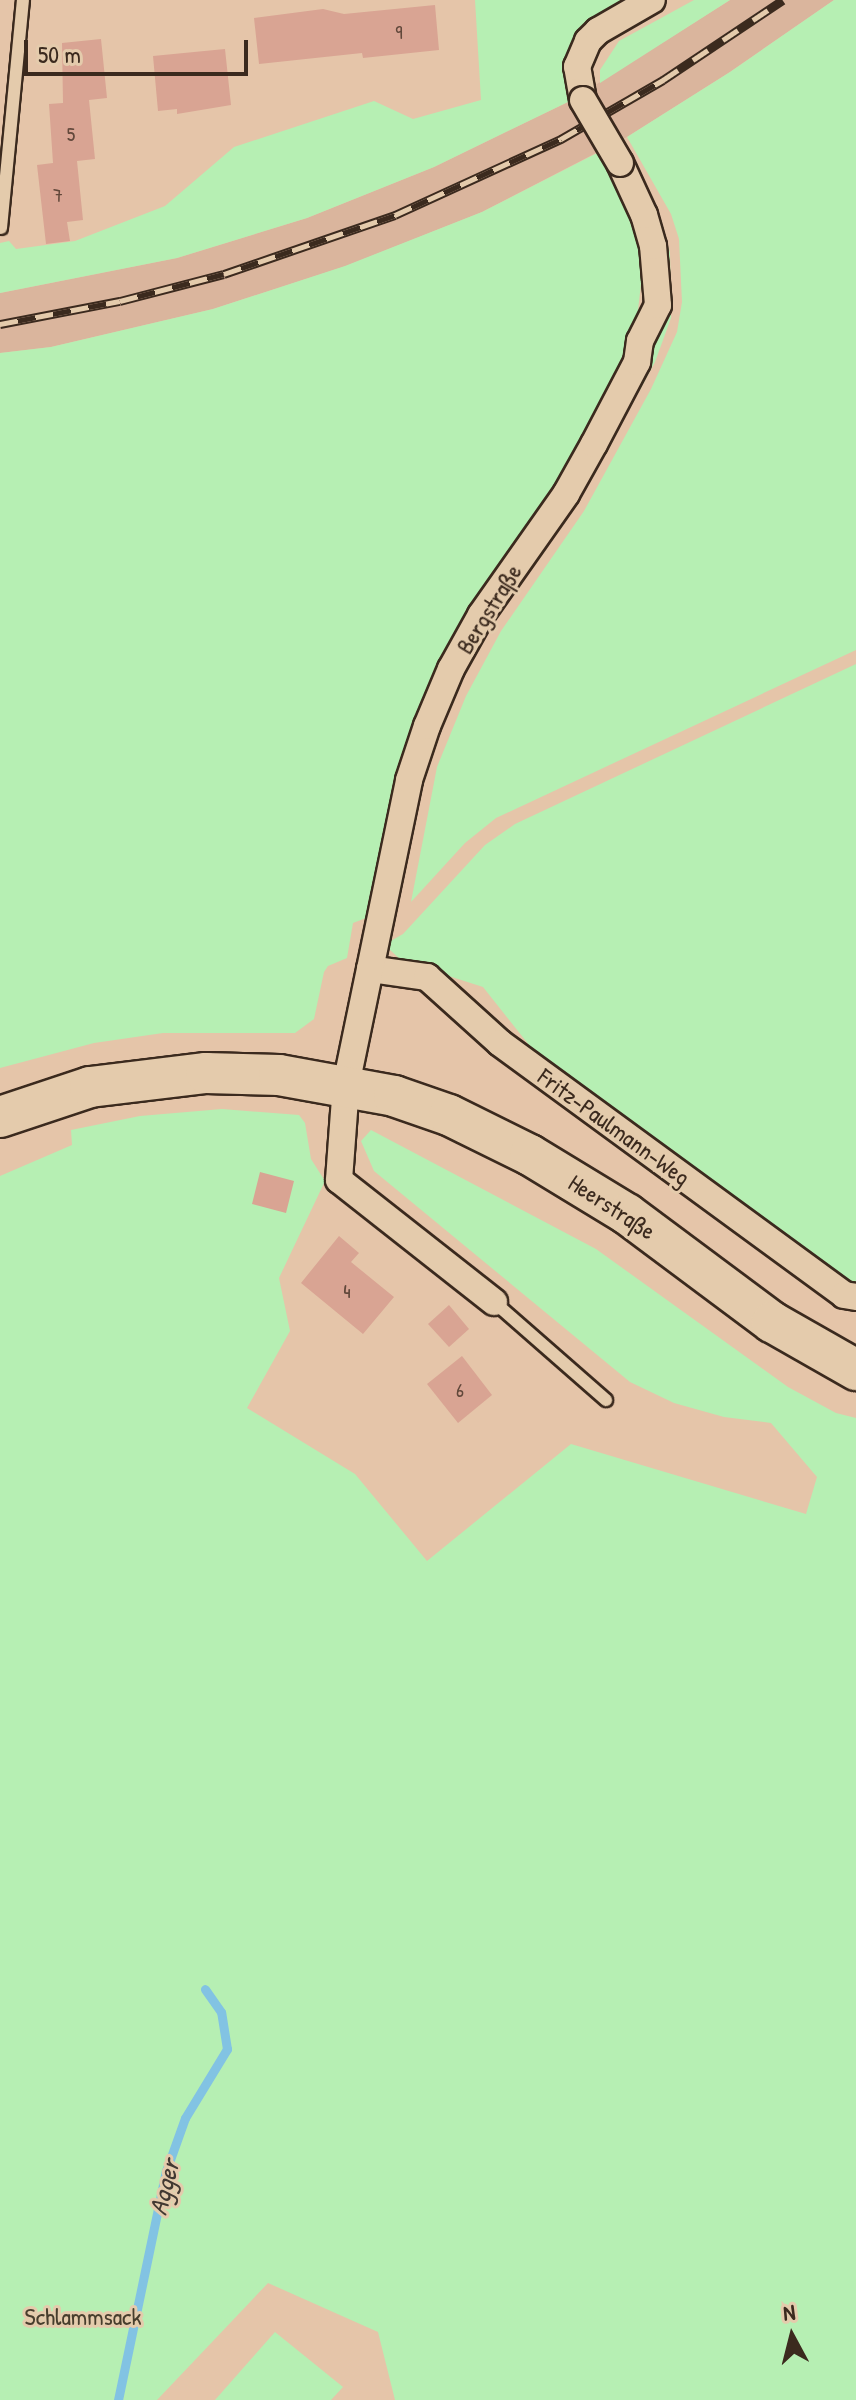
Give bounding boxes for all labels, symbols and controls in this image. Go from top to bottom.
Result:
house number: 9 [395,19,403,43]
scale bar [28,24,252,74]
text: 50 m [38,38,81,70]
house number: 5 [67,121,75,145]
house number: 7 [53,182,63,206]
street label: Bergstraße [450,559,528,659]
street label: Fritz-Paulmann-Weg [532,1062,696,1192]
street label: Heerstraße [563,1168,661,1246]
house number: 4 [343,1278,351,1302]
house number: 6 [456,1377,464,1401]
water label: Agger [142,2156,186,2218]
north arrow [752,2296,832,2376]
text: N [781,2297,797,2328]
park label: Schlammsack [25,2303,141,2331]

